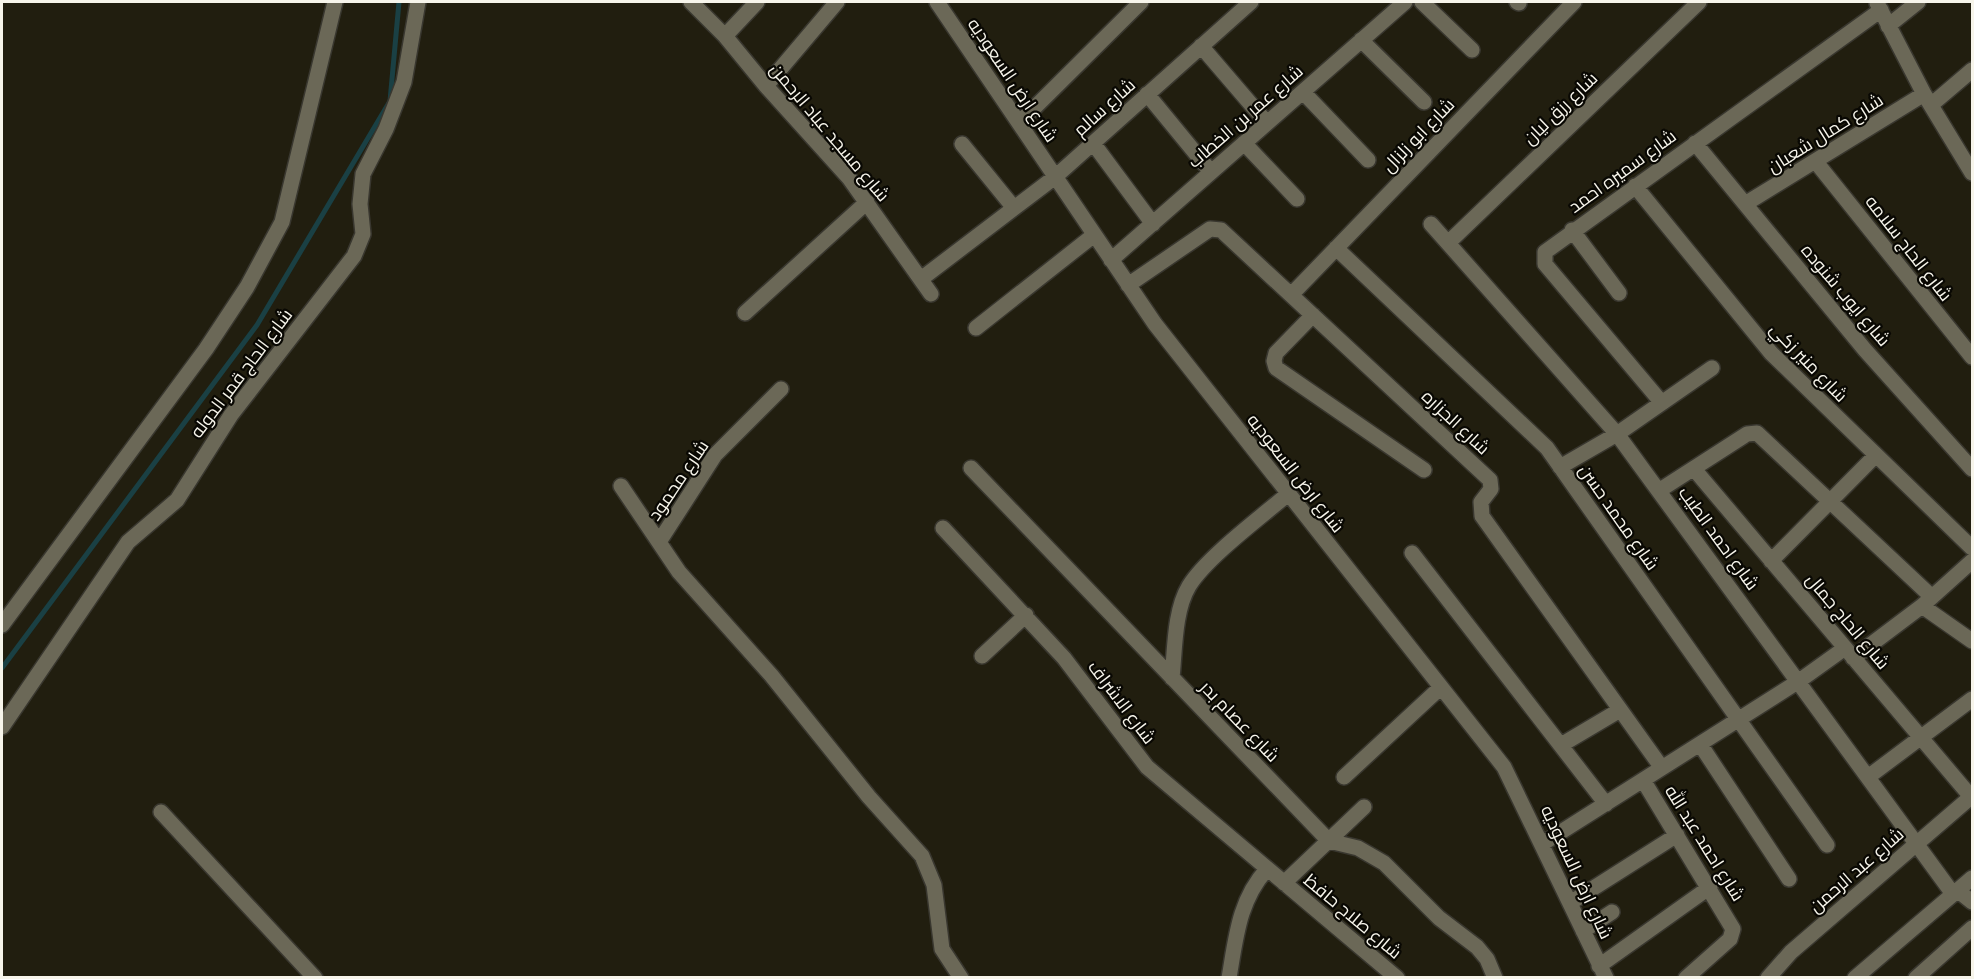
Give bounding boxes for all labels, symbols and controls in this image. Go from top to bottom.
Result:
street label: شارع ارض السعوديه [961,12,1065,148]
street label: شارع مسجد عباد الرحمن [764,57,896,207]
street label: شارع عمر بن الخطاب [1181,58,1309,174]
street label: شارع رزق ليان [1516,65,1604,151]
street label: شارع سالم [1067,72,1141,142]
street label: شارع كمال شعبان [1762,86,1888,180]
street label: شارع ابو زلزال [1375,92,1461,178]
street label: شارع سميره احمد [1562,123,1682,219]
street label: شارع الحاج سلامه [1859,189,1959,307]
street label: شارع ايوب شنوده [1795,238,1897,352]
street label: شارع الحاج قمر الدوله [183,303,299,443]
street label: شارع منير زكي [1763,316,1854,409]
street label: شارع الجزاره [1416,383,1496,461]
street label: شارع ارض السعوديه [1241,408,1351,538]
street label: شارع محمود [641,434,715,526]
street label: شارع محمد حسن [1572,458,1666,576]
street label: شارع احمد الطيب [1672,480,1766,596]
street label: شارع الحاج جمال [1800,567,1896,675]
street label: شارع الاشراف [1082,654,1162,750]
street label: شارع عصام بدر [1193,673,1286,768]
street label: شارع احمد عبد الله [1658,780,1752,906]
street label: شارع ارض السعوديه [1534,801,1620,943]
street label: شارع عبد الرحمن [1803,821,1909,919]
street label: شارع صلاح حافظ [1298,867,1408,965]

